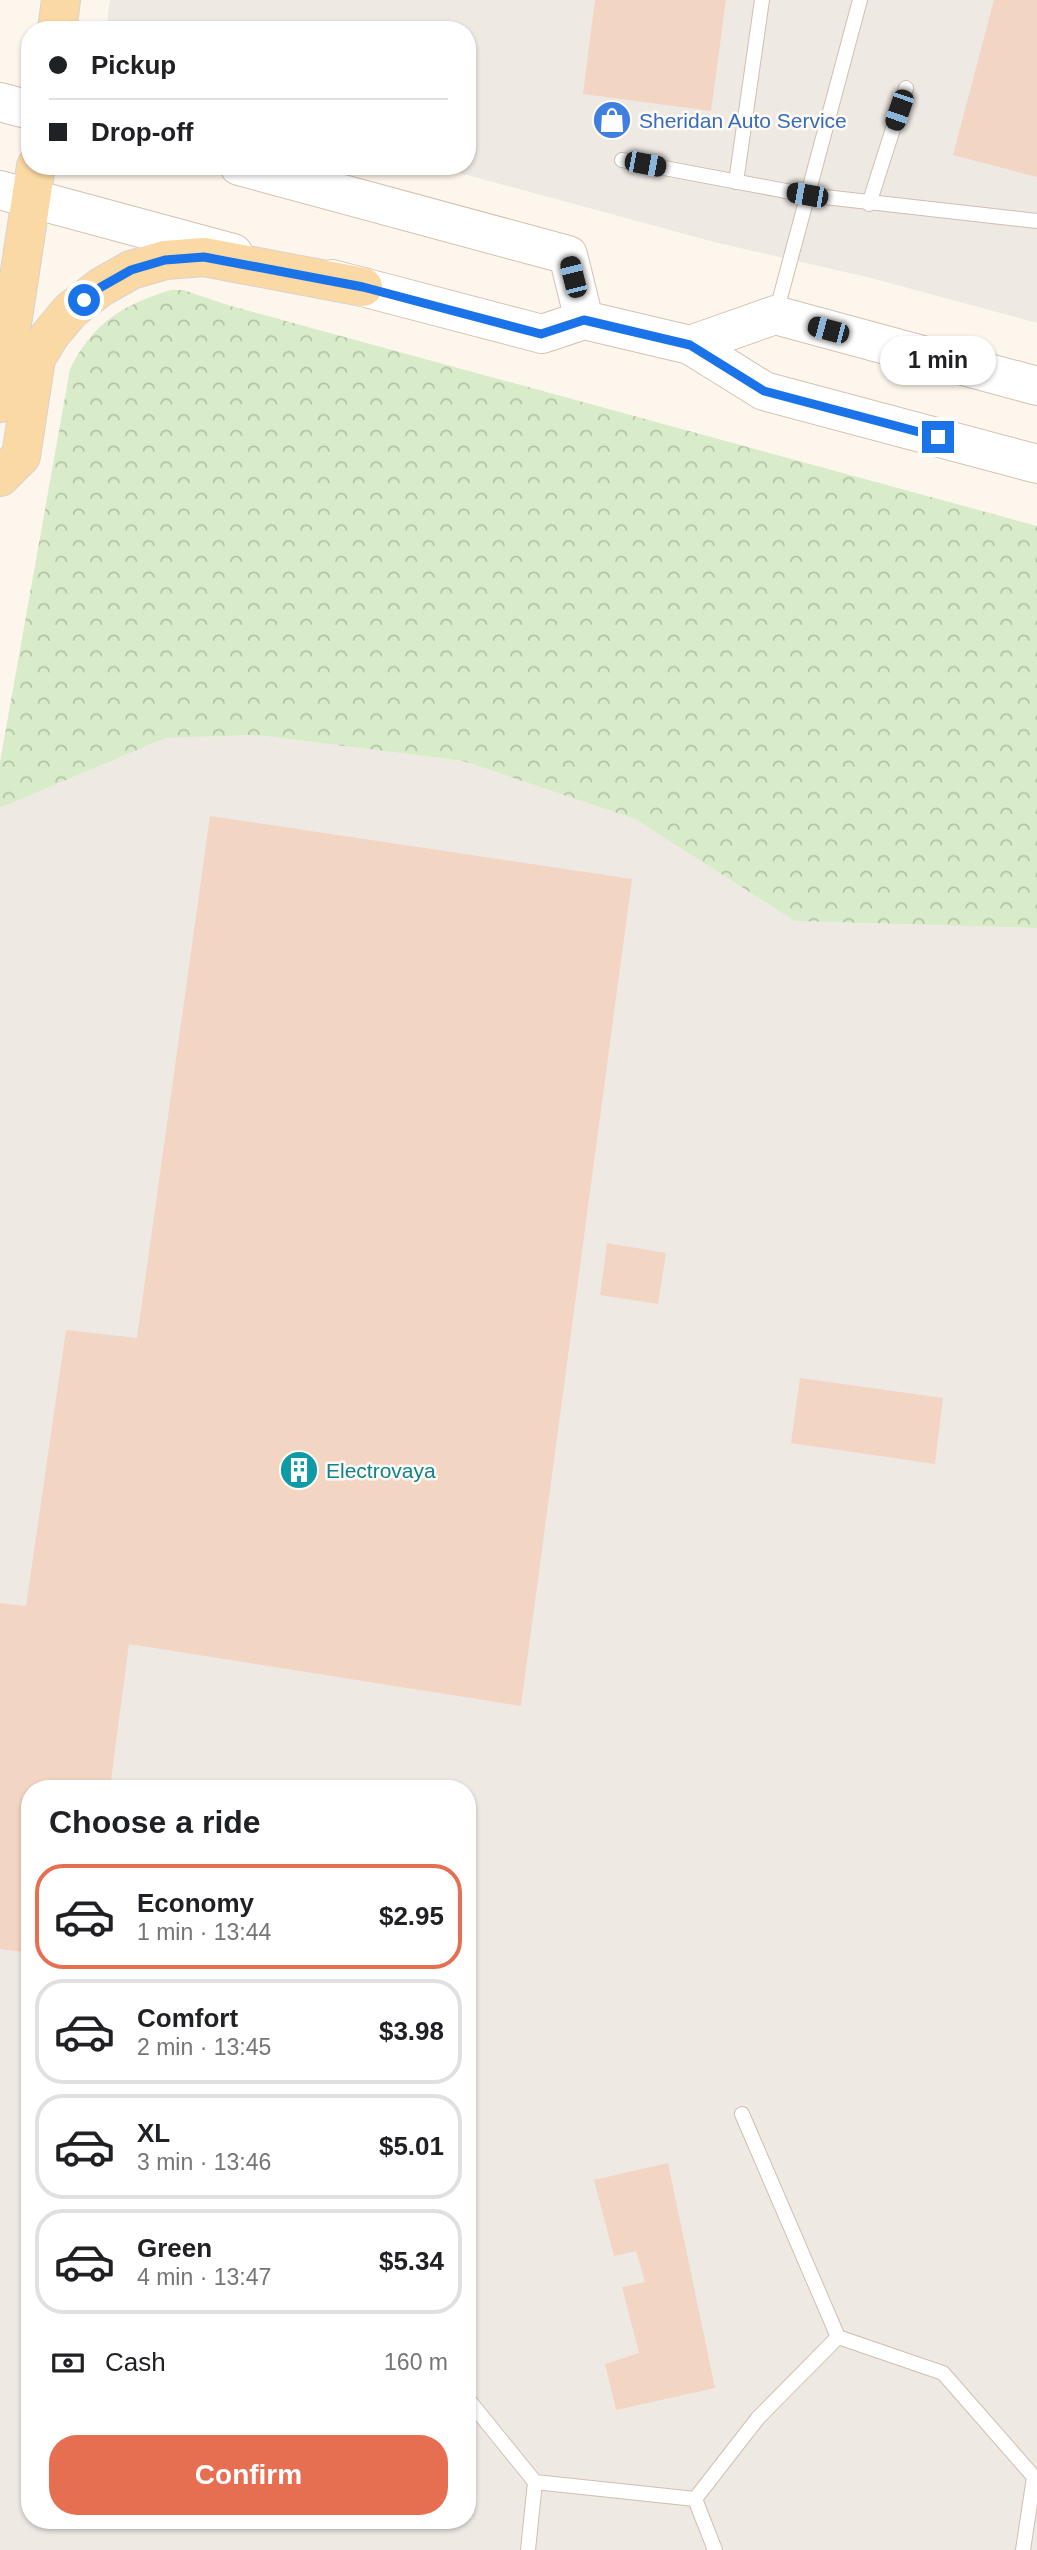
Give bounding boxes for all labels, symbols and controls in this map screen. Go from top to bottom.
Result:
text: Pickup [91,50,176,80]
car [883,87,916,133]
shop icon: Sheridan Auto Service [591,99,633,141]
place label: Sheridan Auto Service [639,109,847,132]
text: Drop-off [91,117,194,147]
car [623,150,668,178]
car [785,181,830,209]
car [558,254,589,300]
route start [68,284,100,316]
car [805,314,852,346]
callout: 1 min [880,336,996,384]
text: 1 min [908,347,968,373]
route end [922,421,954,453]
building icon: Electrovaya [278,1449,320,1491]
place label: Electrovaya [326,1459,436,1482]
text: Choose a ride [49,1804,261,1840]
icon: car [53,1885,116,1948]
text: Economy [137,1888,254,1918]
text: $2.95 [379,1901,444,1931]
text: 1 min · 13:44 [137,1919,271,1945]
icon: car [53,2000,116,2063]
text: Comfort [137,2003,238,2033]
text: $3.98 [379,2016,444,2046]
text: 2 min · 13:45 [137,2034,271,2060]
icon: car [53,2115,116,2178]
text: XL [137,2118,170,2148]
text: $5.01 [379,2131,444,2161]
text: 3 min · 13:46 [137,2149,271,2175]
icon: car [53,2230,116,2293]
text: Green [137,2233,212,2263]
text: $5.34 [379,2246,444,2276]
text: 4 min · 13:47 [137,2264,271,2290]
icon: cash [49,2344,87,2382]
text: Cash [105,2347,166,2377]
text: 160 m [384,2349,448,2375]
button: Confirm [49,2435,448,2515]

